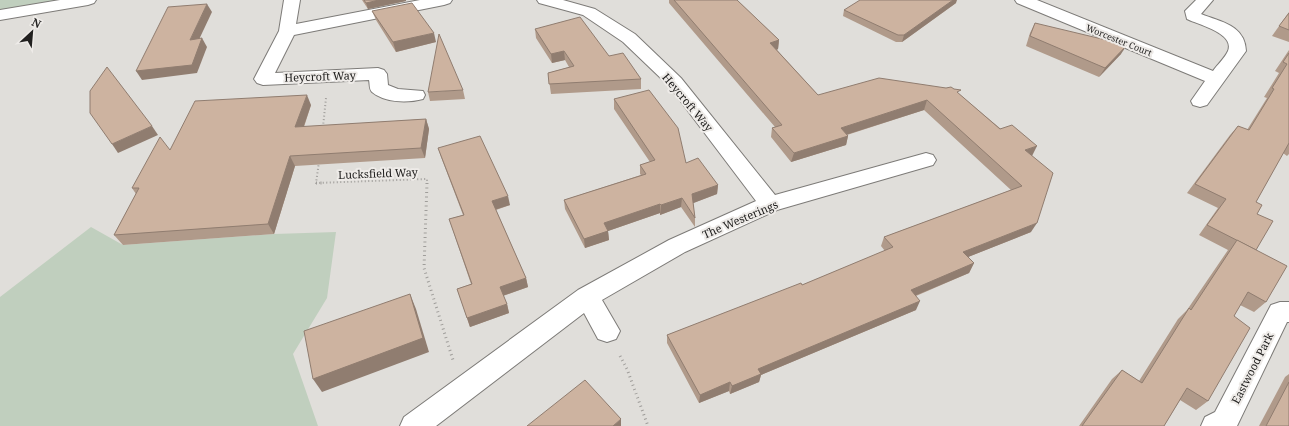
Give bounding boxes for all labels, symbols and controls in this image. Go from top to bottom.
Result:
north arrow [12,12,52,52]
text: N [29,14,44,31]
street label: Worcester Court [1084,21,1154,59]
street label: Heycroft Way [284,67,357,85]
street label: Heycroft Way [659,70,717,135]
street label: Lucksfield Way [338,164,419,182]
street label: The Westerings [700,196,780,242]
street label: Eastwood Park [1228,329,1277,406]

